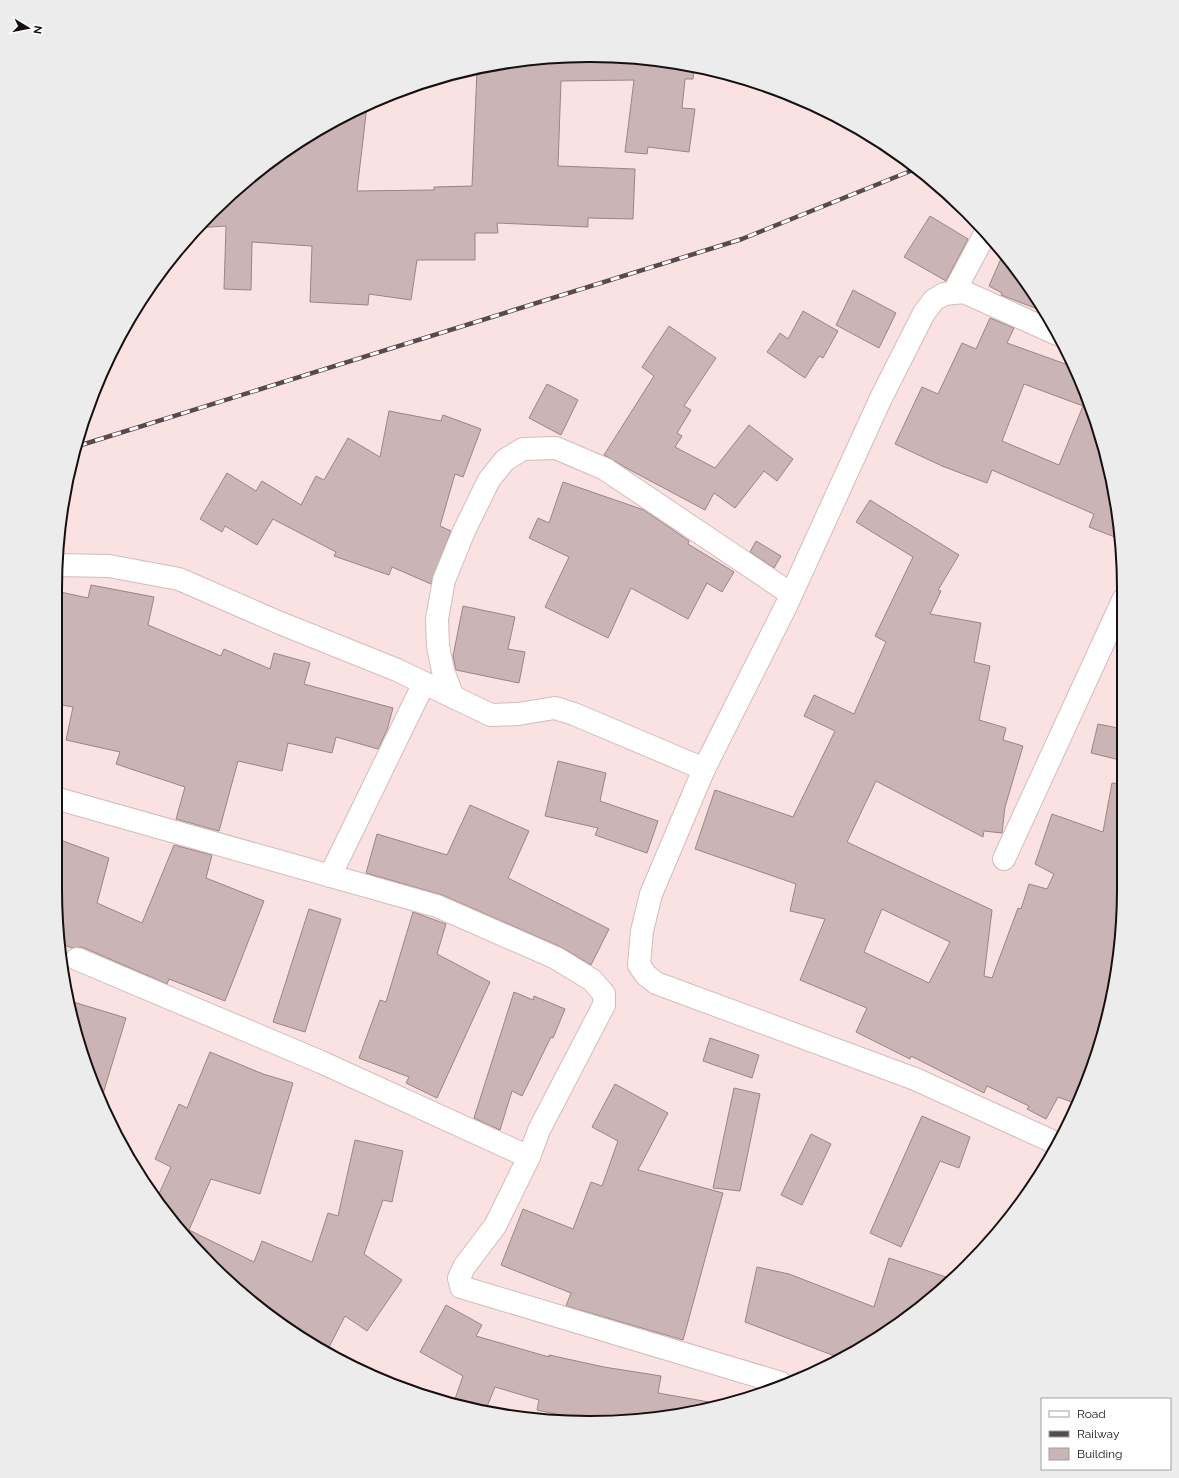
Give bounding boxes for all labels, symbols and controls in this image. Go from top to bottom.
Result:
north arrow [8,8,48,48]
text: N [30,24,44,35]
legend [1041,1398,1171,1470]
text: Road [1077,1407,1106,1421]
text: Railway [1077,1427,1120,1441]
text: Building [1077,1447,1123,1461]

